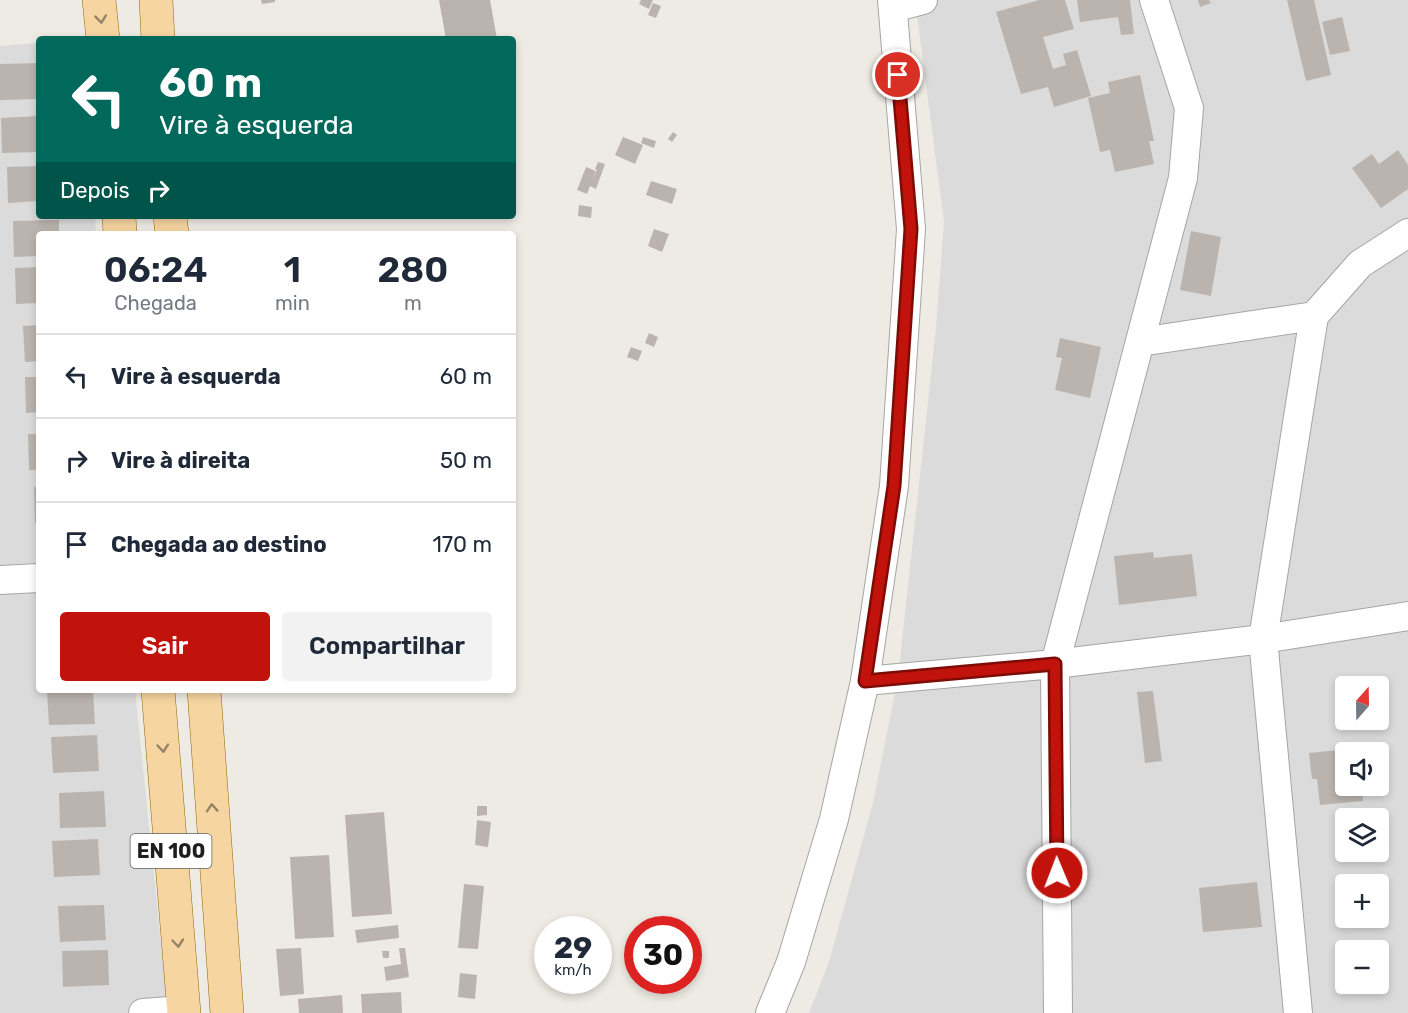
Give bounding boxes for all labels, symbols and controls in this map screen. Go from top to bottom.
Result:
one-way arrow [94,15,107,24]
pin [872,49,923,100]
text: 60 m [159,58,262,108]
icon: arrive [881,58,914,91]
icon: left [60,60,138,138]
text: Vire à esquerda [159,109,354,141]
icon: right [142,174,175,207]
text: Depois [60,177,130,204]
text: 06:24 [104,248,207,291]
text: 1 [284,248,301,291]
text: 280 [377,248,448,291]
text: Chegada [114,291,197,315]
text: min [275,291,310,315]
text: m [404,291,422,315]
icon: left [60,360,93,393]
text: Vire à esquerda [111,363,281,390]
text: 60 m [440,363,492,390]
icon: right [60,444,93,477]
text: Vire à direita [111,447,250,474]
text: 50 m [440,447,492,474]
icon: arrive [60,528,93,561]
text: Chegada ao destino [111,531,327,558]
text: 170 m [432,531,492,558]
button: Sair [60,612,270,681]
button: Compartilhar [282,612,492,681]
north arrow [1335,676,1389,730]
map controls [1335,676,1389,994]
button: sound [1335,742,1389,796]
one-way arrow [156,744,169,753]
one-way arrow [206,804,219,813]
button: layers [1335,808,1389,862]
road number: EN 100 [130,834,212,868]
position arrow [1025,841,1089,905]
button: + [1335,874,1389,928]
speed limit sign: 30 [624,916,702,994]
text: 29 [554,930,592,966]
one-way arrow [172,938,185,947]
button: − [1335,940,1389,994]
text: km/h [554,961,592,979]

